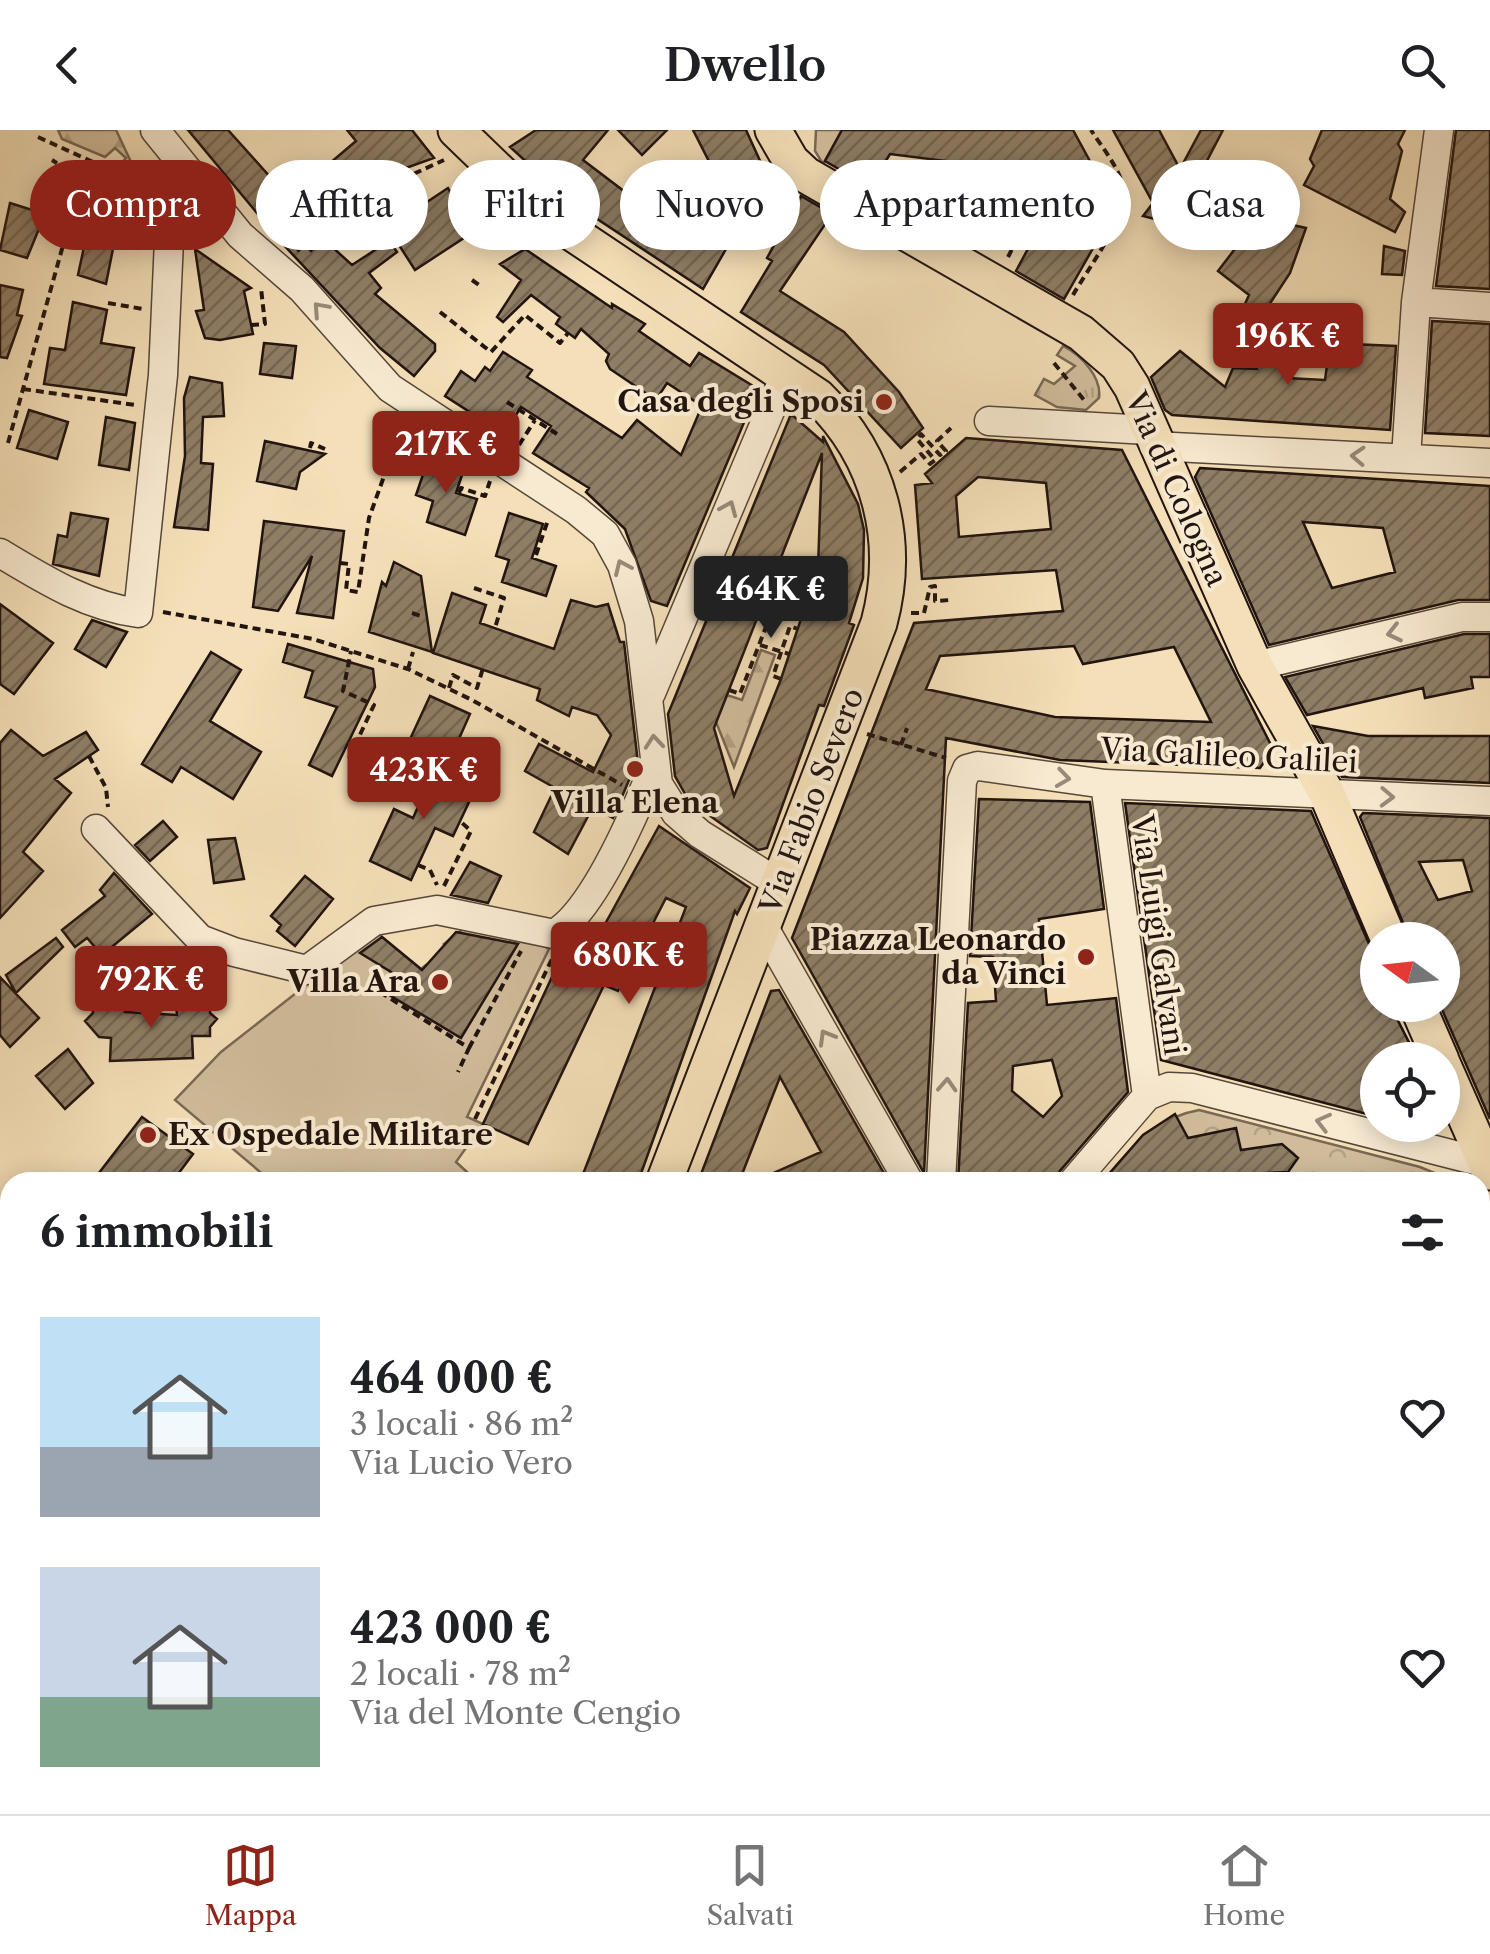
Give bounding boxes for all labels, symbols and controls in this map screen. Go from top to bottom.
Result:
text: Dwello [664,37,826,93]
icon: back [40,38,95,93]
icon: search [1395,38,1450,93]
chip: Compra [30,160,236,250]
chip: Affitta [256,160,428,250]
chip: Filtri [448,160,600,250]
chip: Nuovo [620,160,800,250]
chip: Appartamento [820,160,1131,250]
chip: Casa [1151,160,1300,250]
one-way arrow [313,302,331,321]
pin: 196K € [1207,303,1369,388]
text: 196K € [1235,316,1341,355]
place label: Casa degli Sposi [617,383,864,420]
street label: Via di Cologna [1117,385,1236,592]
marker: Casa degli Sposi [873,391,895,413]
pin: 217K € [365,411,527,496]
text: 217K € [394,424,498,463]
one-way arrow [1349,446,1365,467]
one-way arrow [717,500,737,518]
pin: 464K € [690,556,852,641]
one-way arrow [614,559,634,577]
text: 464K € [716,569,826,608]
one-way arrow [1386,621,1403,642]
street label: Via Fabio Severo [751,683,872,920]
street label: Via Galileo Galilei [1099,730,1358,781]
one-way arrow [643,734,665,750]
pin: 423K € [343,737,505,822]
text: 423K € [369,750,479,789]
marker: Villa Elena [624,758,646,780]
one-way arrow [1054,766,1071,787]
place label: Villa Elena [550,784,719,821]
one-way arrow [1379,786,1395,807]
street label: Via Luigi Galvani [1123,811,1194,1057]
place label: Piazza Leonardo da Vinci [810,921,1066,992]
pin: 680K € [548,922,710,1007]
north arrow [1360,922,1460,1022]
map controls [1360,922,1460,1142]
text: 680K € [573,935,685,974]
pin: 792K € [70,946,232,1031]
marker: Piazza Leonardo da Vinci [1075,946,1097,968]
text: 792K € [97,959,205,998]
place label: Villa Ara [286,963,421,1000]
marker: Villa Ara [429,971,451,993]
one-way arrow [819,1030,839,1048]
button: locate [1360,1042,1460,1142]
one-way arrow [936,1077,957,1093]
one-way arrow [1315,1112,1332,1133]
place label: Ex Ospedale Militare [168,1116,493,1153]
marker: Ex Ospedale Militare [137,1124,159,1146]
icon: filters [1395,1205,1450,1260]
text: 6 immobili [40,1206,273,1258]
text: 464 000 € [350,1352,553,1404]
icon: home [120,1357,240,1477]
icon: heart [1395,1390,1450,1445]
text: 3 locali · 86 m² [350,1404,573,1443]
text: Via Lucio Vero [350,1443,573,1482]
text: 423 000 € [350,1602,551,1654]
icon: home [120,1607,240,1727]
icon: heart [1395,1640,1450,1695]
text: 2 locali · 78 m² [350,1654,571,1693]
text: Via del Monte Cengio [350,1693,681,1732]
tab: Mappa [205,1838,297,1932]
tab: Salvati [706,1838,793,1932]
tab: Home [1203,1838,1285,1932]

